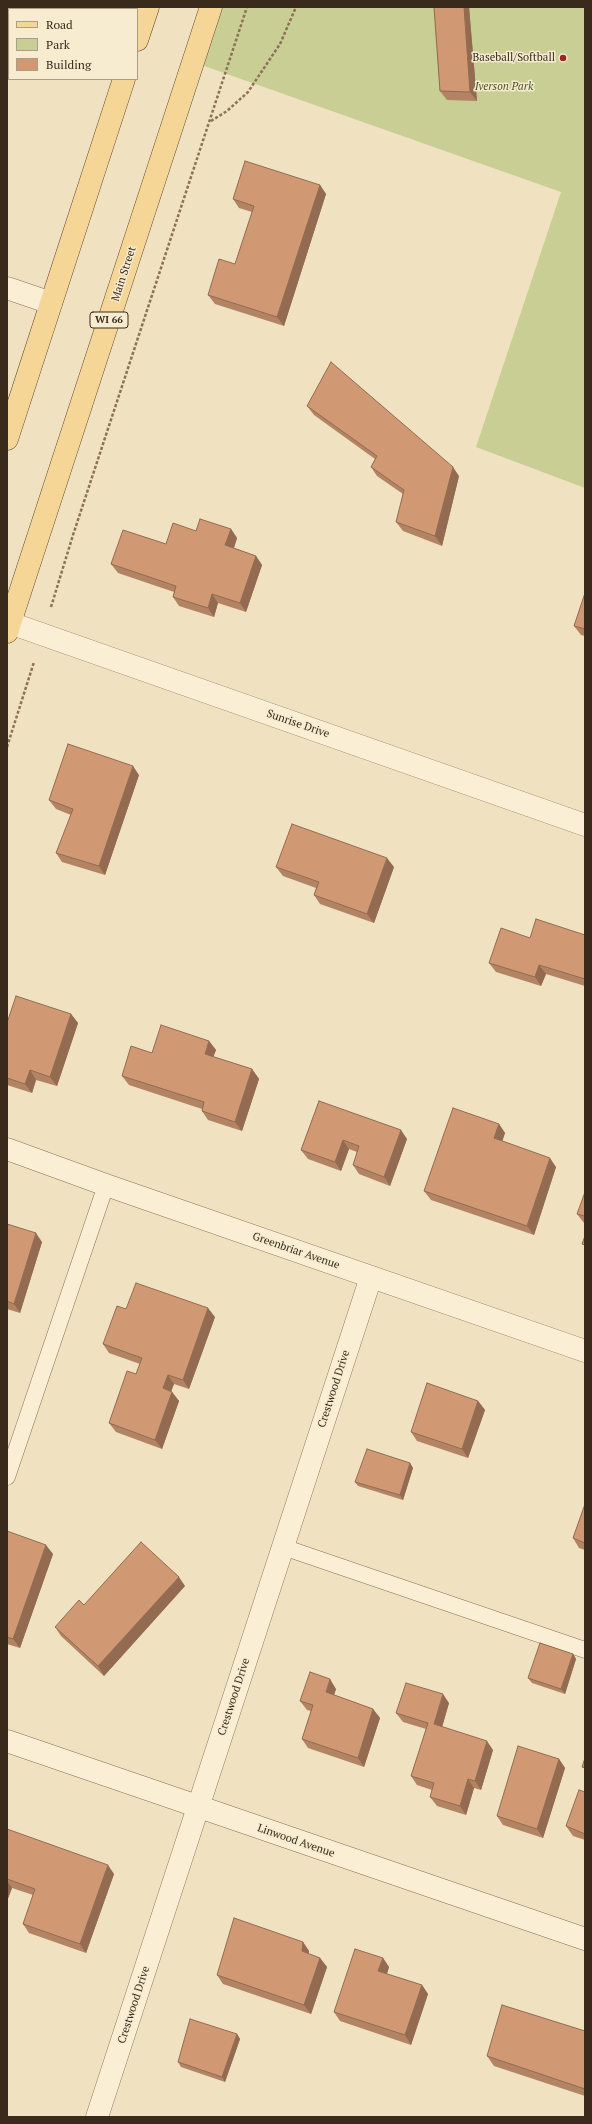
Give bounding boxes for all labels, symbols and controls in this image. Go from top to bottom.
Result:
legend [8,8,138,80]
text: Road [46,17,73,32]
text: Park [46,37,70,52]
place label: Baseball/Softball [473,51,555,65]
marker: Baseball/Softball [558,53,568,63]
text: Building [46,57,91,72]
park label: Iverson Park [475,80,533,94]
street label: Main Street [109,245,139,303]
road number: WI 66 [90,312,128,328]
street label: Sunrise Drive [265,707,331,741]
street label: Greenbriar Avenue [251,1230,341,1272]
street label: Crestwood Drive [315,1349,353,1429]
street label: Crestwood Drive [215,1657,253,1737]
street label: Linwood Avenue [256,1822,336,1860]
street label: Crestwood Drive [115,1965,153,2045]

